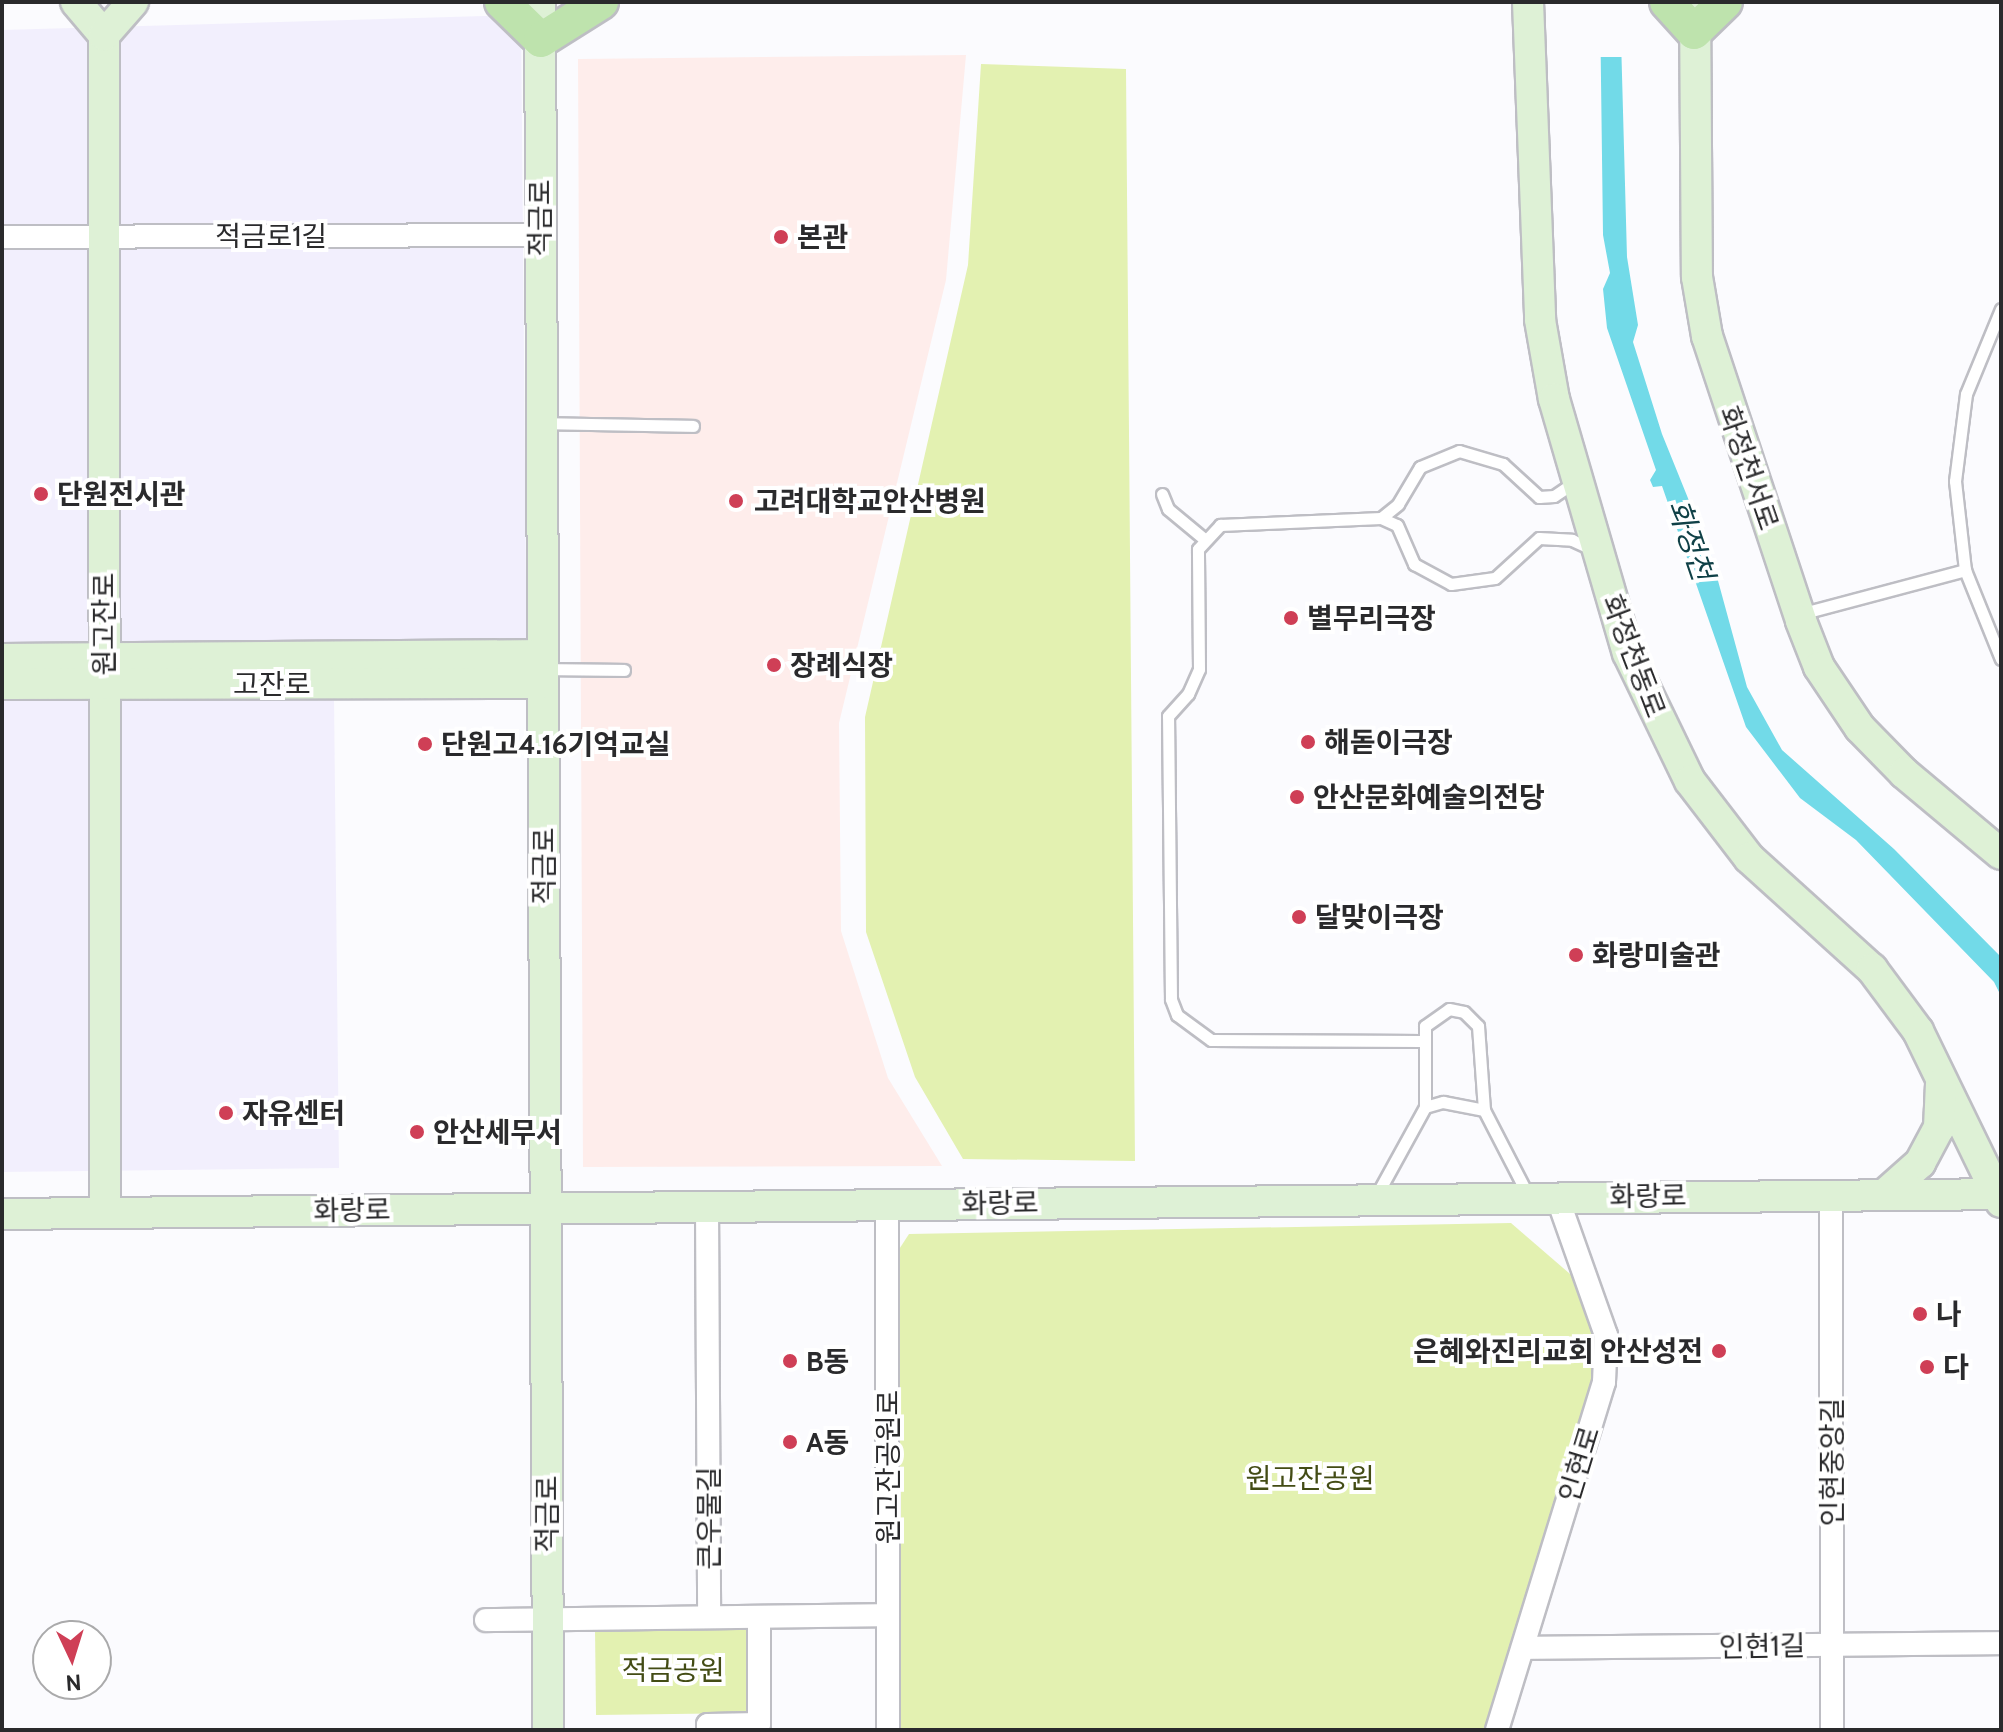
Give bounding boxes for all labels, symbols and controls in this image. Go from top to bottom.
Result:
street label: 적금로 [523,179,557,257]
street label: 적금로1길 [215,219,327,253]
place label: 본관 [797,220,849,254]
marker: 본관 [772,228,790,246]
street label: 화정천서로 [1712,402,1786,534]
place label: 단원전시관 [57,477,186,511]
place label: 고려대학교안산병원 [754,484,986,518]
marker: 단원전시관 [32,485,50,503]
marker: 고려대학교안산병원 [725,490,747,512]
water label: 화정천 [1660,495,1720,585]
street label: 원고잔로 [87,572,121,676]
street label: 화정천동로 [1595,590,1673,722]
place label: 별무리극장 [1307,601,1436,635]
marker: 별무리극장 [1282,609,1300,627]
place label: 장례식장 [790,648,893,682]
marker: 장례식장 [765,656,783,674]
street label: 고잔로 [233,667,311,701]
place label: 해돋이극장 [1324,725,1453,759]
place label: 단원고4.16기억교실 [441,727,670,761]
marker: 해돋이극장 [1299,733,1317,751]
marker: 단원고4.16기억교실 [416,735,434,753]
place label: 안산문화예술의전당 [1313,780,1545,814]
marker: 안산문화예술의전당 [1288,788,1306,806]
street label: 적금로 [527,827,561,905]
place label: 달맞이극장 [1315,900,1444,934]
marker: 달맞이극장 [1290,908,1308,926]
place label: 화랑미술관 [1592,938,1721,972]
marker: 화랑미술관 [1567,946,1585,964]
place label: 자유센터 [242,1096,345,1130]
marker: 자유센터 [217,1104,235,1122]
place label: 안산세무서 [433,1115,562,1149]
marker: 안산세무서 [408,1123,426,1141]
street label: 화랑로 [1609,1179,1687,1213]
street label: 화랑로 [961,1186,1039,1220]
street label: 화랑로 [313,1193,391,1227]
place label: 나 [1936,1297,1962,1331]
marker: 나 [1911,1305,1929,1323]
place label: 은혜와진리교회 안산성전 [1413,1334,1703,1368]
marker: 은혜와진리교회 안산성전 [1710,1342,1728,1360]
place label: B동 [806,1344,849,1378]
place label: 다 [1943,1350,1969,1384]
marker: B동 [781,1352,799,1370]
marker: 다 [1918,1358,1936,1376]
street label: 원고잔공원로 [871,1390,905,1544]
street label: 인현중앙길 [1815,1398,1849,1526]
street label: 인현로 [1552,1422,1606,1506]
place label: A동 [806,1425,849,1459]
marker: A동 [781,1433,799,1451]
park label: 원고잔공원 [1246,1461,1374,1495]
street label: 큰우물길 [692,1466,726,1570]
street label: 적금로 [530,1475,564,1553]
north arrow [32,1620,112,1700]
street label: 인현1길 [1719,1628,1805,1664]
park label: 적금공원 [621,1653,725,1687]
text: N [65,1668,82,1696]

